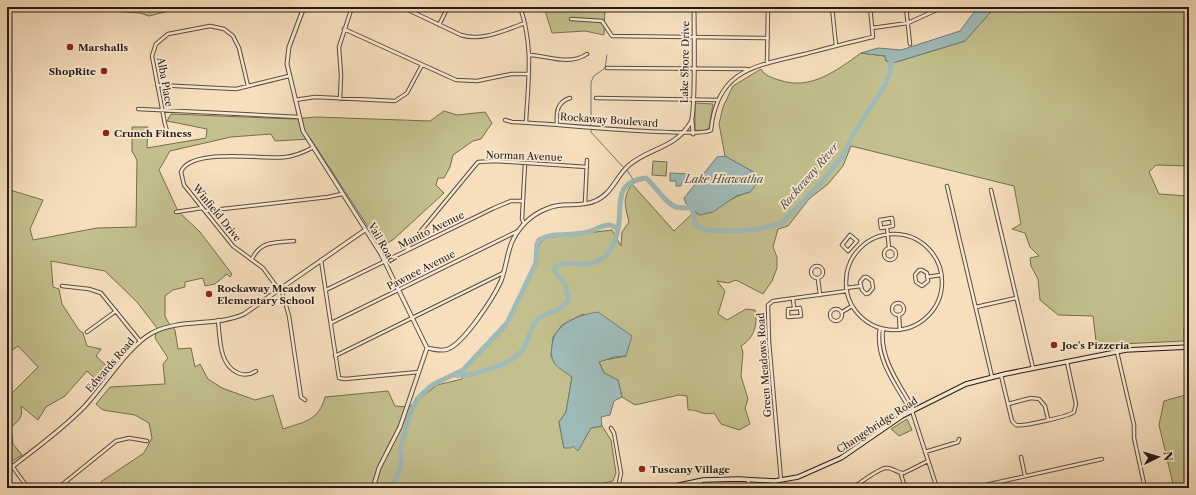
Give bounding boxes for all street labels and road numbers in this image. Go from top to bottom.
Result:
street label: Lake Shore Drive [678,20,692,103]
street label: Alba Place [154,55,176,108]
street label: Rockaway Boulevard [559,110,659,130]
street label: Norman Avenue [485,148,563,164]
street label: Winfield Drive [189,181,244,245]
street label: Manito Avenue [396,208,467,252]
street label: Vail Road [365,219,399,266]
street label: Pawnee Avenue [385,247,458,293]
street label: Green Meadows Road [754,312,774,418]
street label: Edwards Road [83,335,137,395]
street label: Changebridge Road [834,394,920,456]

